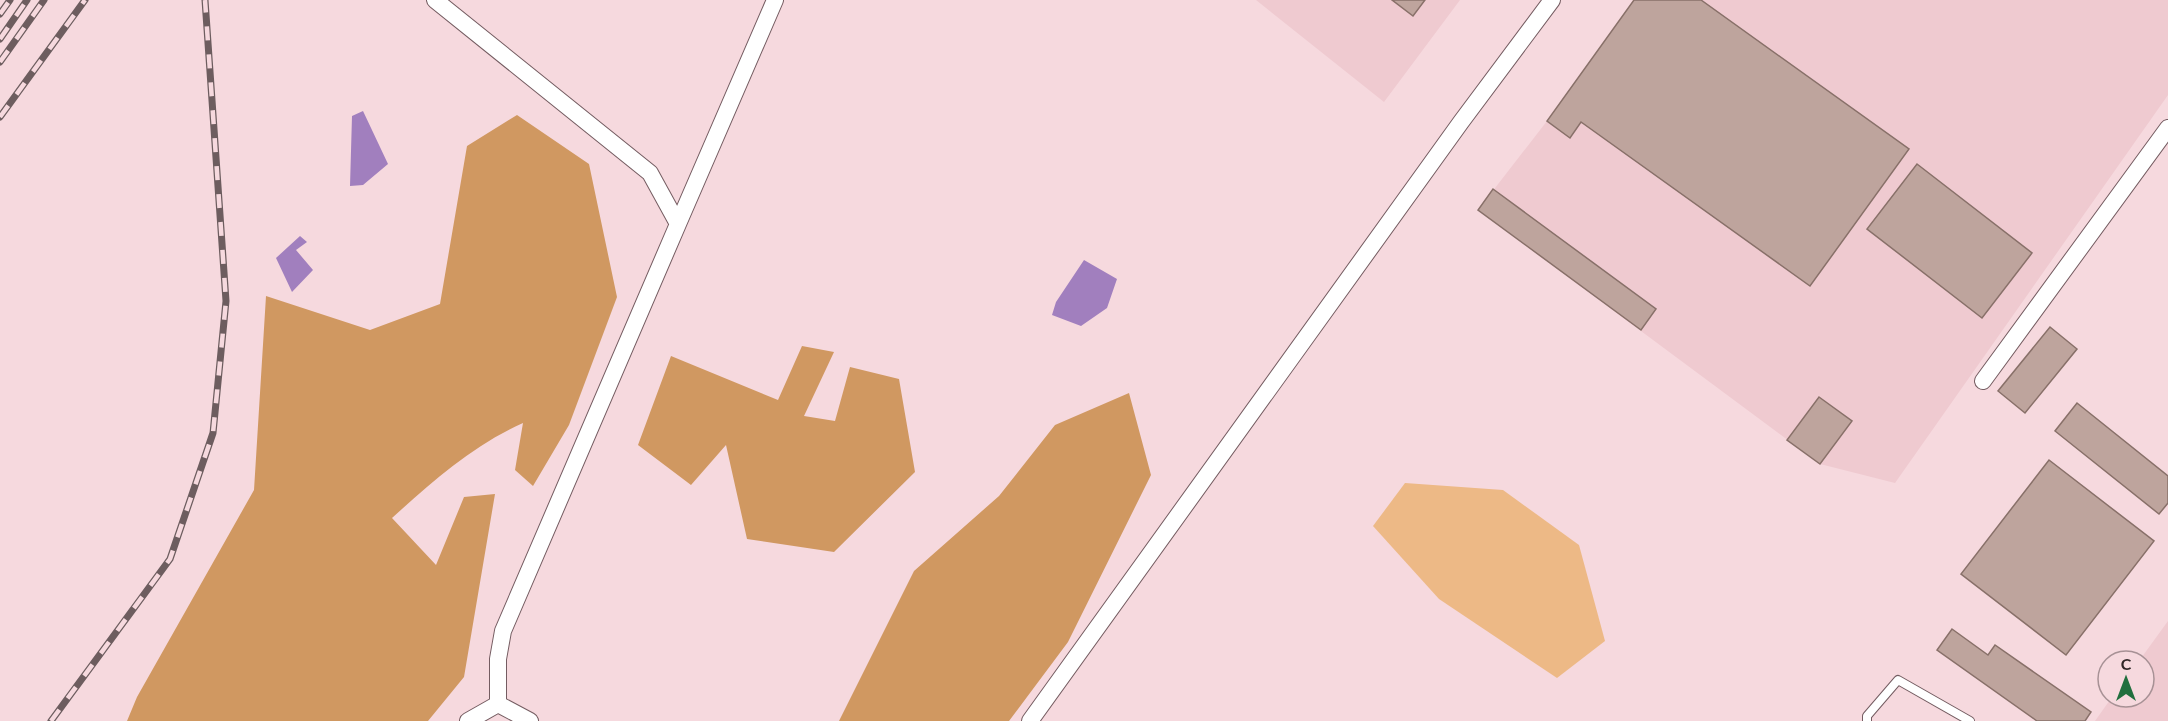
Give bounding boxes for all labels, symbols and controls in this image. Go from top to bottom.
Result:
north arrow [2096,649,2156,709]
text: С [2121,654,2132,673]

